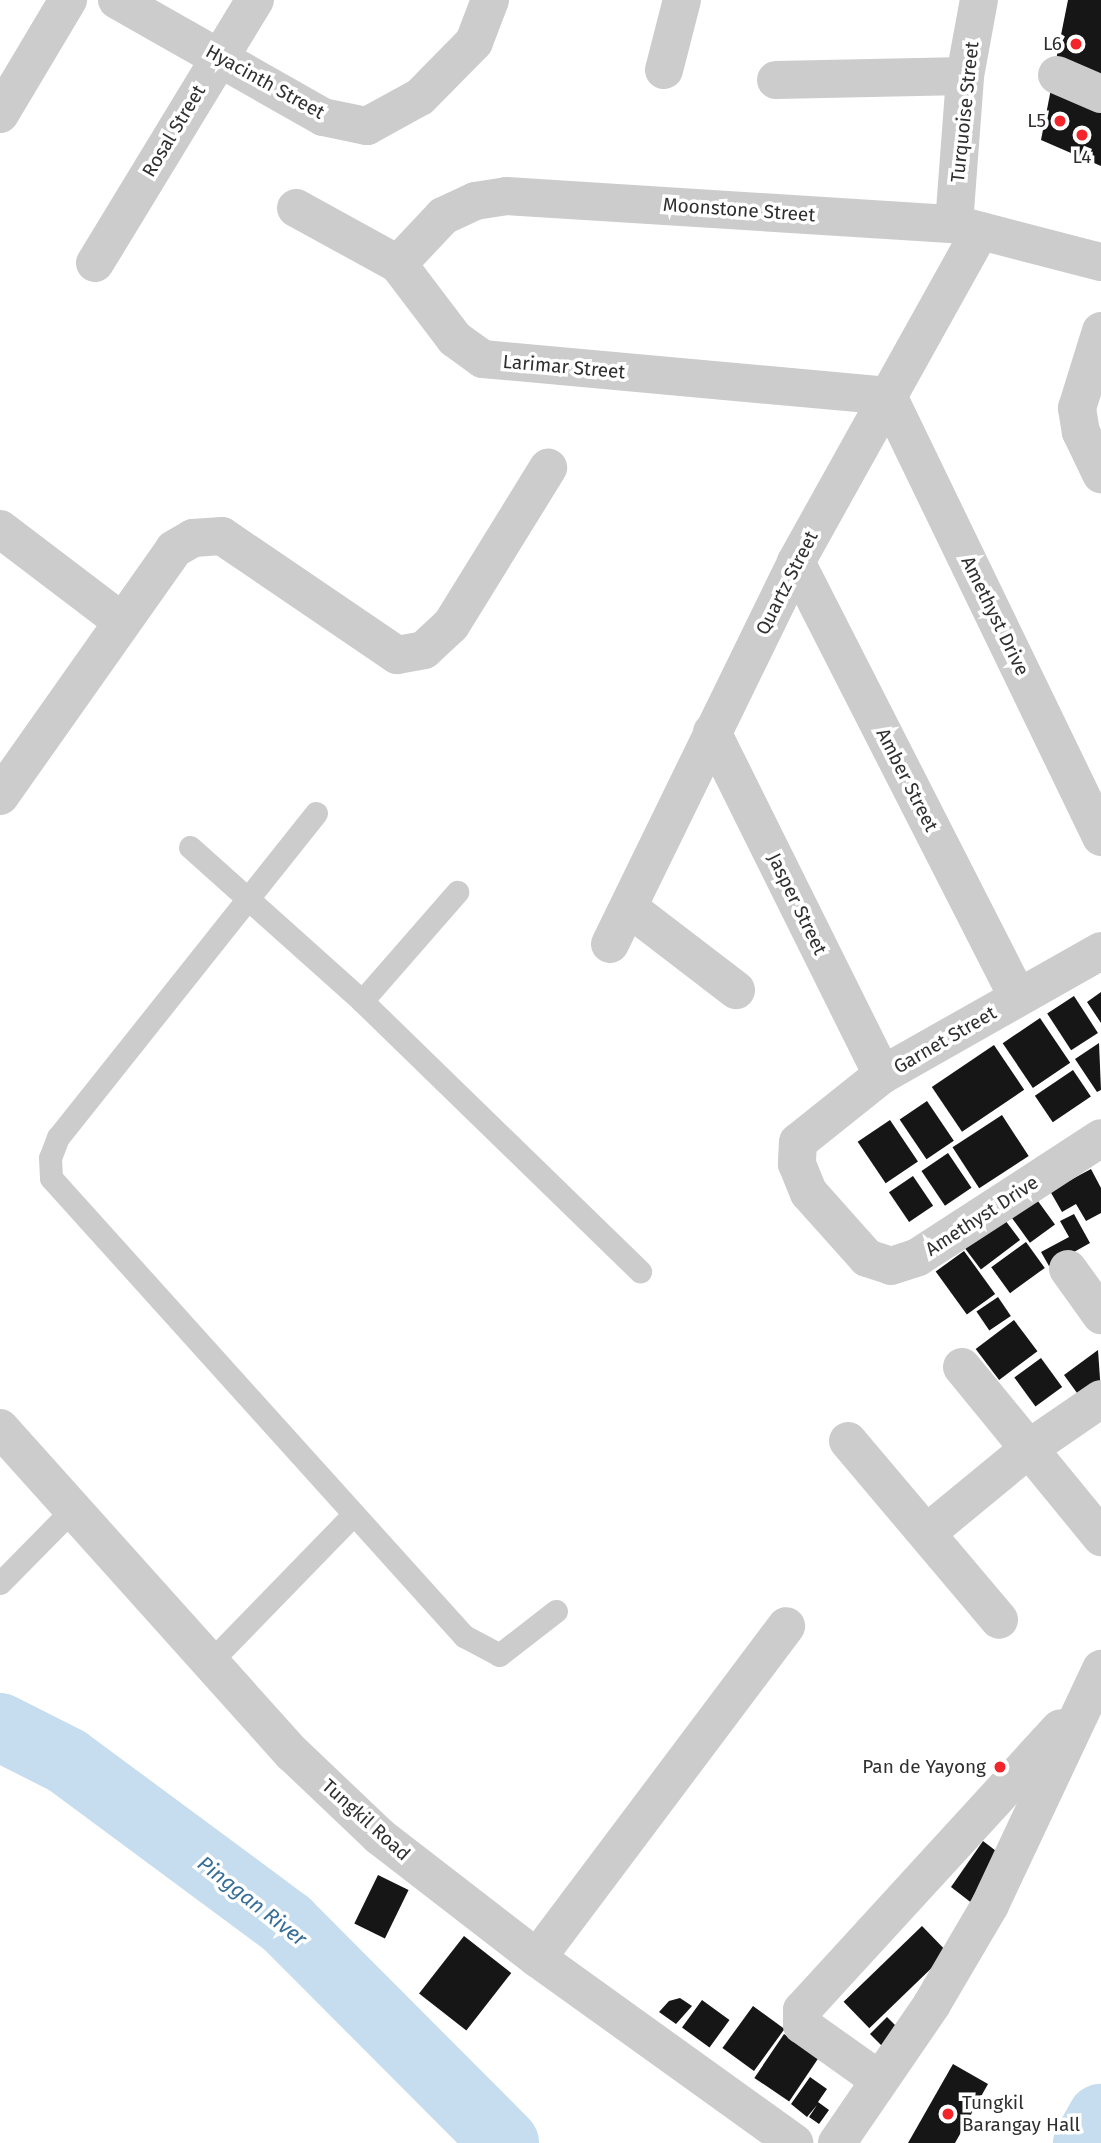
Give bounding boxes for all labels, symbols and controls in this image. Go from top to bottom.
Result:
place label: L6 [1043,33,1062,55]
marker: L6 [1068,36,1084,52]
street label: Hyacinth Street [202,40,328,124]
street label: Turquoise Street [946,40,984,184]
street label: Rosal Street [138,81,210,181]
place label: L5 [1027,110,1046,132]
marker: L5 [1052,113,1068,129]
marker: L4 [1074,127,1090,143]
place label: L4 [1073,146,1091,168]
street label: Moonstone Street [662,193,816,227]
street label: Larimar Street [502,350,626,384]
street label: Quartz Street [751,527,823,639]
street label: Amethyst Drive [956,553,1034,679]
street label: Amber Street [871,725,943,835]
street label: Jasper Street [763,849,831,959]
street label: Garnet Street [890,1001,1000,1079]
street label: Amethyst Drive [921,1171,1043,1261]
place label: Pan de Yayong [862,1756,986,1778]
marker: Pan de Yayong [992,1759,1008,1775]
street label: Tungkil Road [317,1775,415,1865]
water label: Pinggan River [192,1851,312,1951]
place label: Tungkil Barangay Hall [962,2092,1080,2136]
marker: Tungkil Barangay Hall [940,2106,956,2122]

